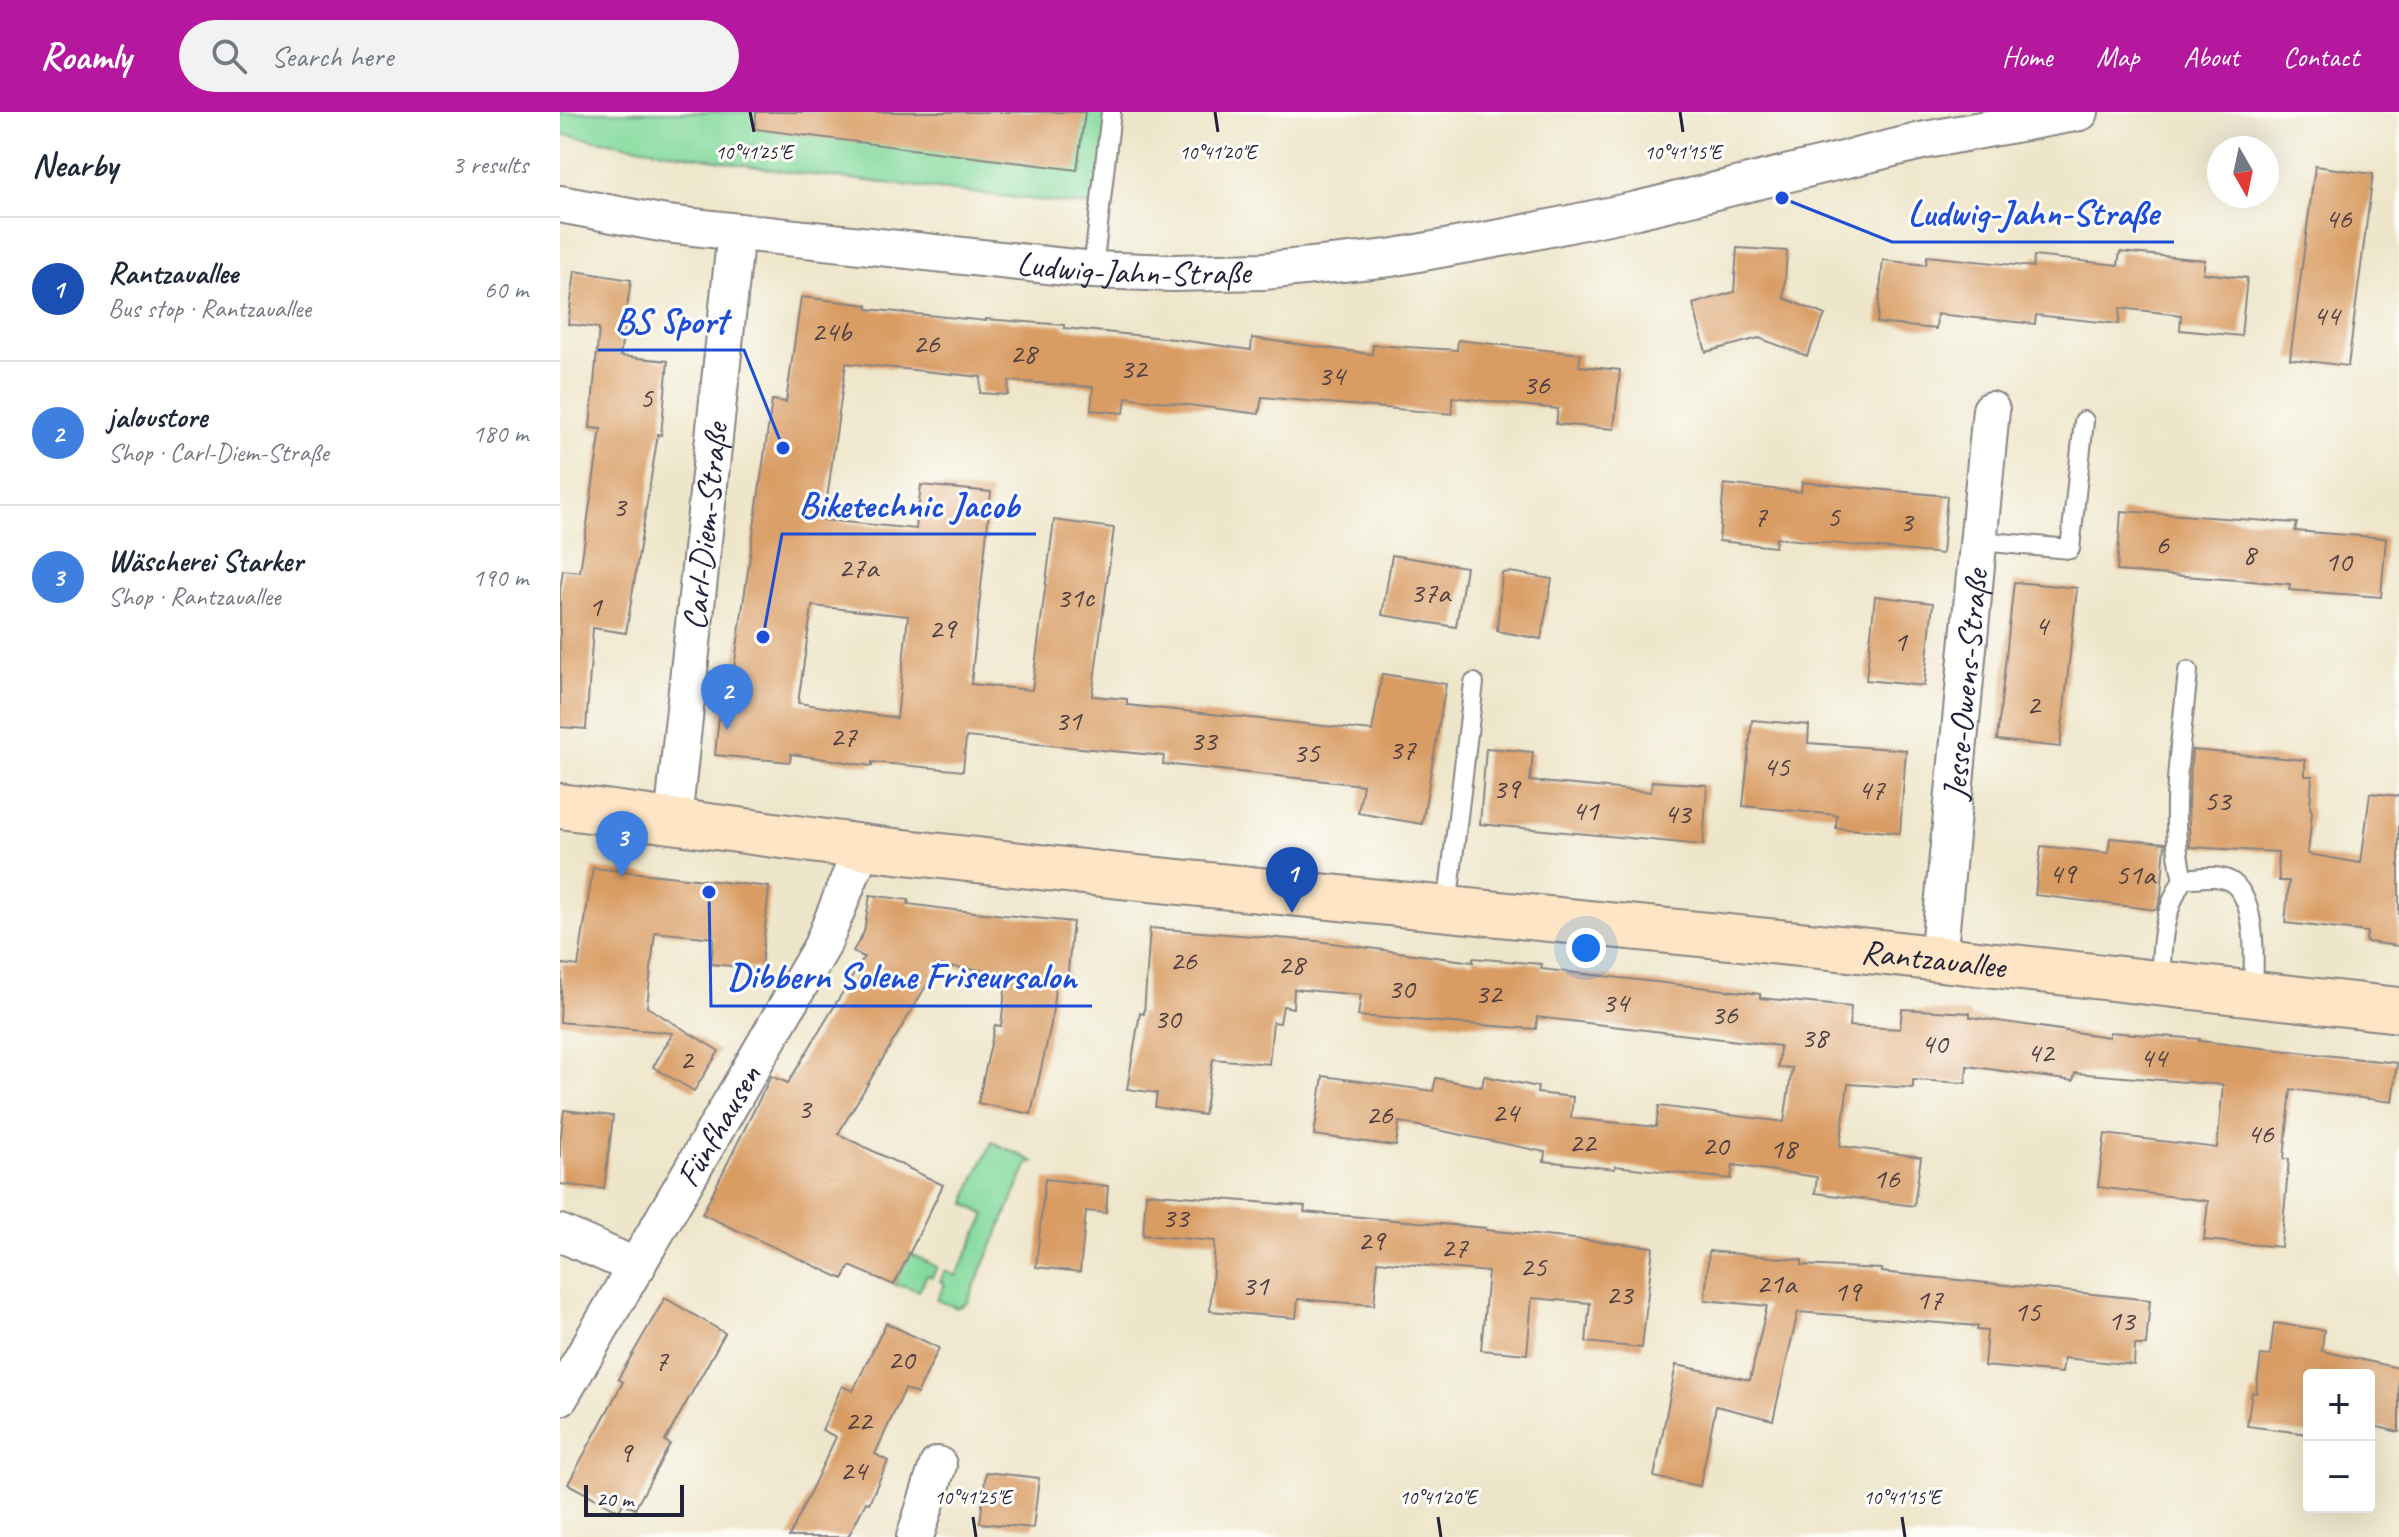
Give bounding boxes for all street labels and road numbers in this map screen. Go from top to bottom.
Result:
street label: Ludwig-Jahn-Straße [1015,241,1254,295]
street label: Carl-Diem-Straße [673,418,738,632]
street label: Jesse-Owens-Straße [1932,565,1998,803]
street label: Rantzauallee [1859,929,2010,988]
street label: Fünfhausen [666,1056,771,1195]

